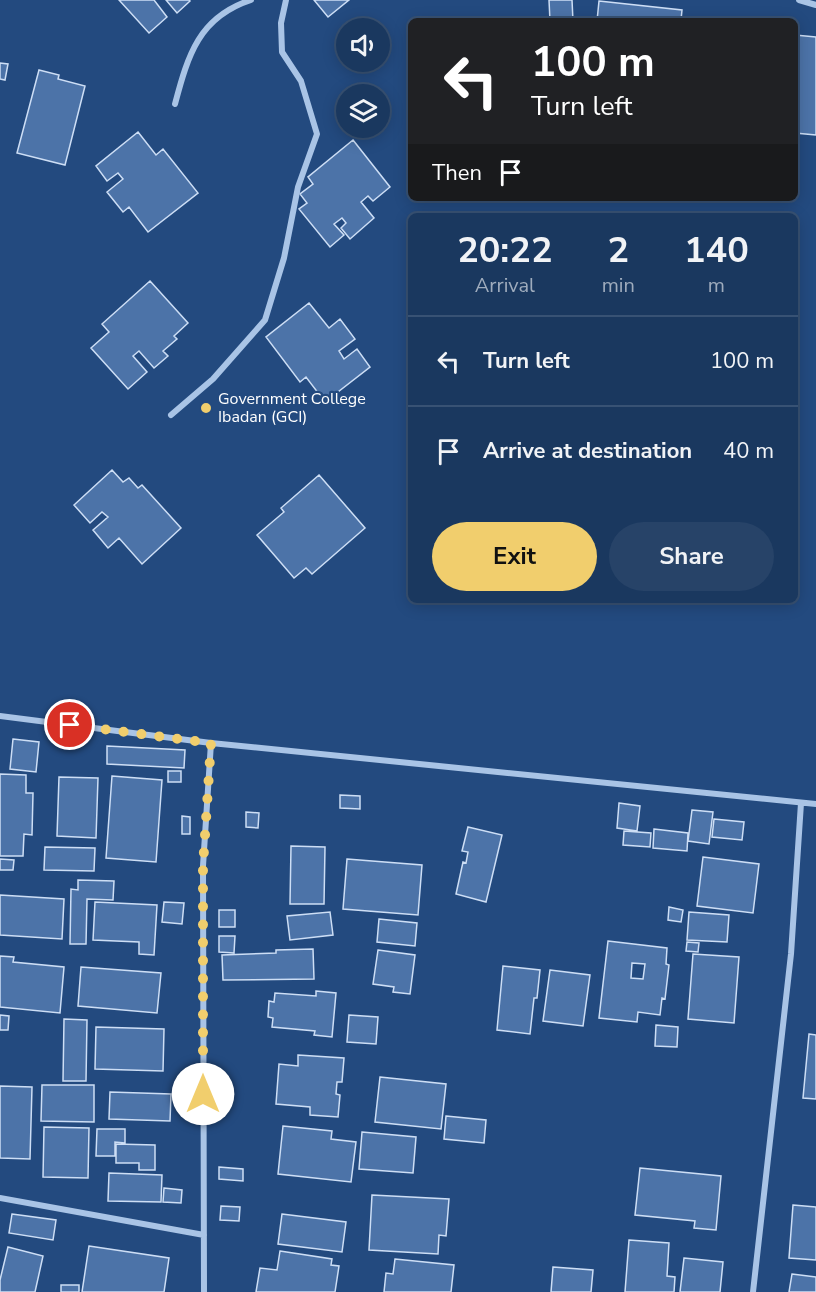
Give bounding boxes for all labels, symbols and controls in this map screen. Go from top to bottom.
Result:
map controls [336,18,390,138]
button: sound [336,18,390,72]
text: 100 m [531,34,655,91]
icon: left [432,42,510,120]
button: layers [336,84,390,138]
text: Turn left [531,88,632,125]
icon: arrive [494,156,527,189]
text: Then [432,158,482,188]
text: 20:22 [457,226,553,275]
text: 2 [607,226,629,275]
text: 140 [684,226,749,275]
text: Arrival [475,272,535,299]
text: min [602,272,635,299]
text: m [708,272,725,299]
icon: left [432,345,465,378]
text: Turn left [483,346,570,376]
text: 100 m [710,346,774,376]
place label: Government College Ibadan (GCI) [218,388,366,428]
marker: Government College Ibadan (GCI) [199,401,213,415]
icon: arrive [432,435,465,468]
text: Arrive at destination [483,436,692,466]
text: 40 m [723,436,774,466]
button: Exit [432,522,597,591]
button: Share [609,522,774,591]
pin [44,699,95,750]
icon: arrive [53,708,86,741]
position arrow [171,1062,235,1126]

